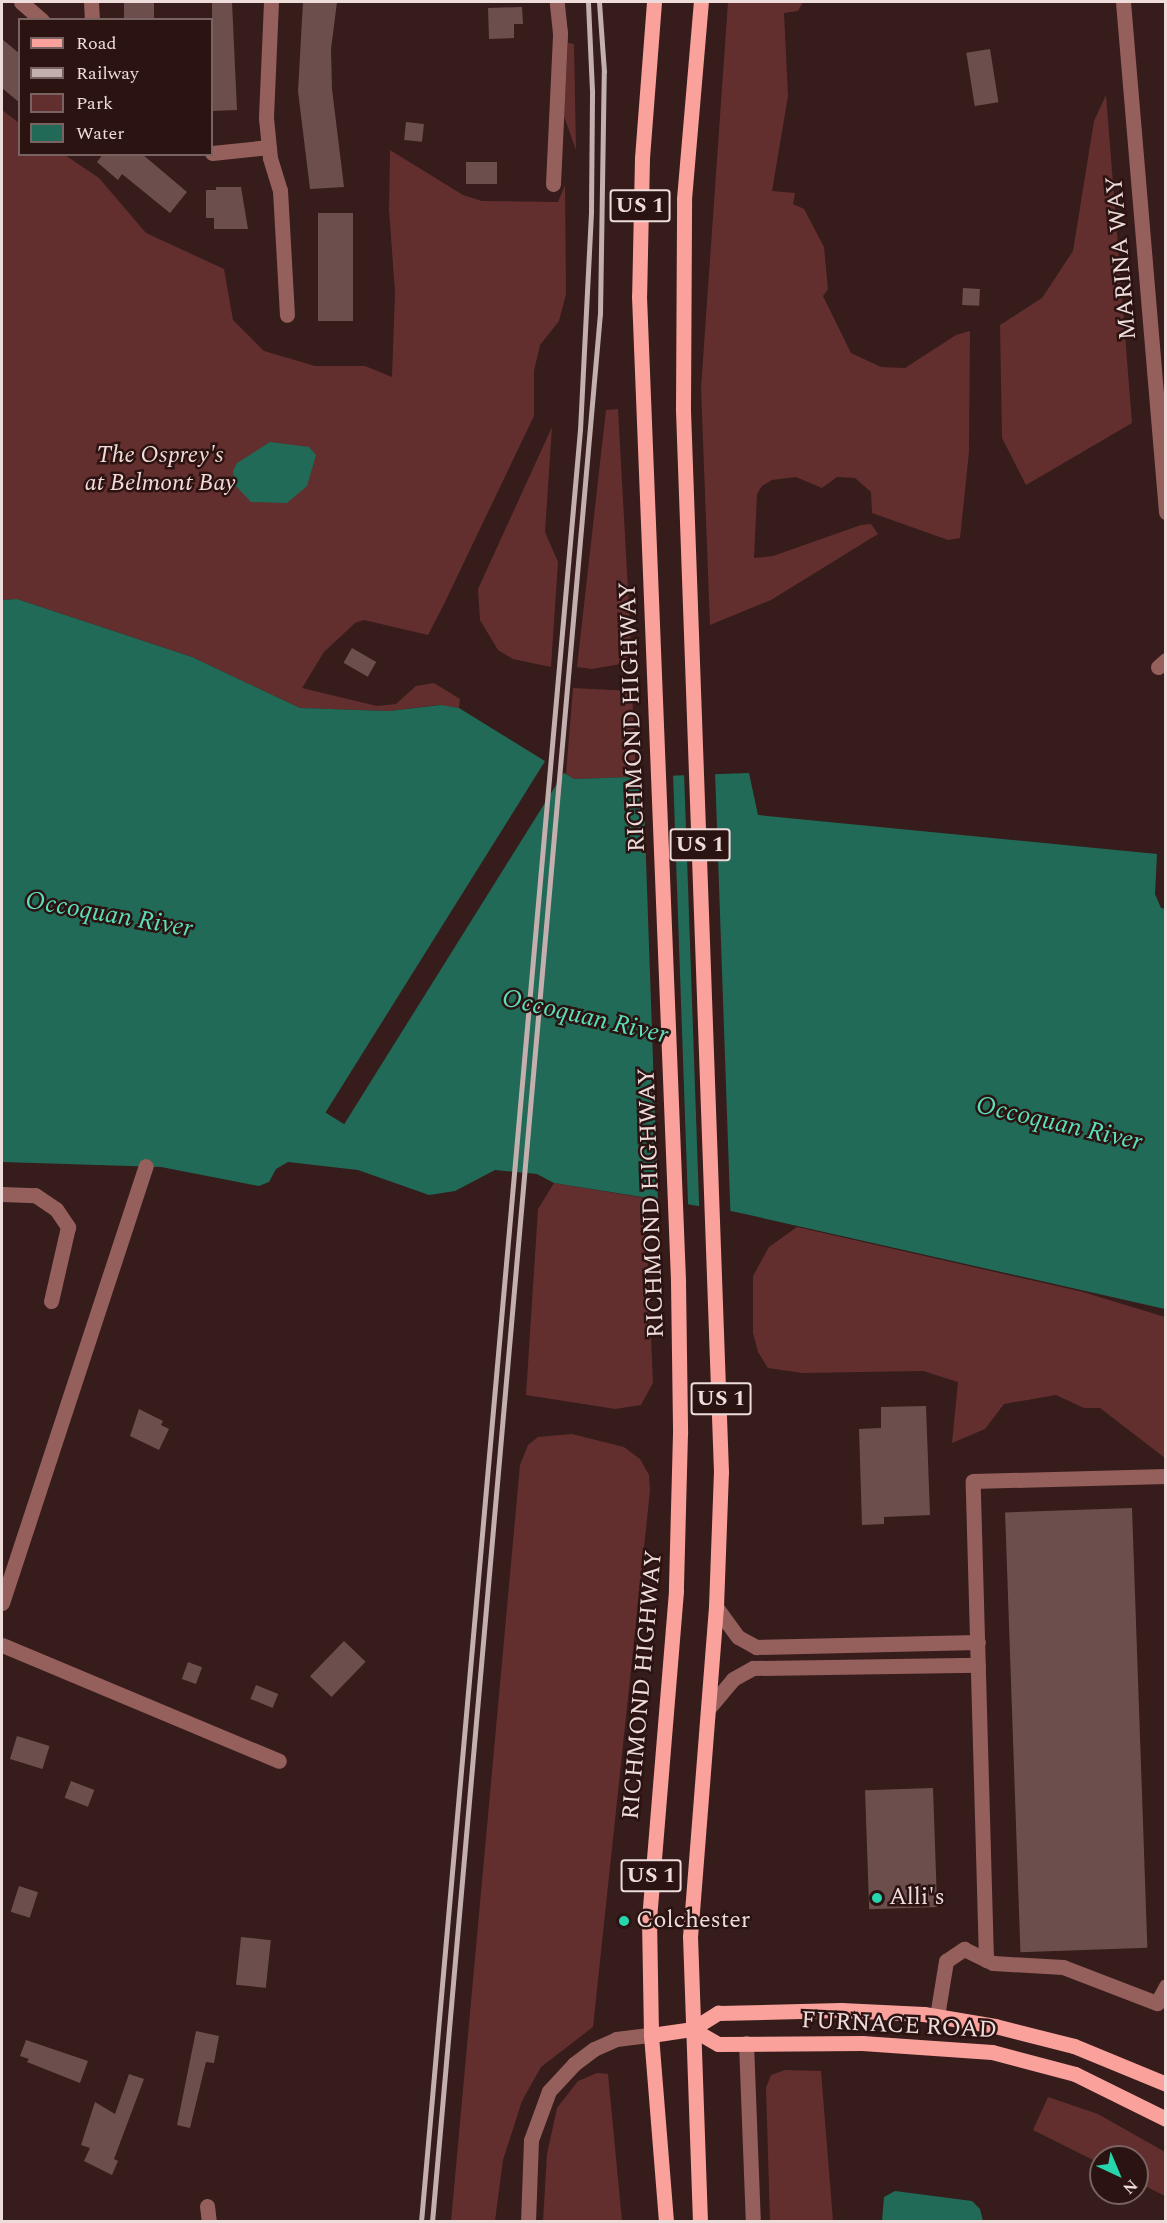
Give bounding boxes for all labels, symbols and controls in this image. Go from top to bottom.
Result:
legend [18,18,213,156]
text: Road [76,30,117,57]
text: Railway [76,60,139,87]
text: Park [76,90,113,117]
text: Water [76,120,124,147]
street label: MARINA WAY [1100,175,1144,341]
road number: US 1 [608,187,672,225]
park label: The Osprey's at Belmont Bay [84,442,236,498]
street label: RICHMOND HIGHWAY [614,581,652,853]
road number: US 1 [668,826,732,864]
water label: Occoquan River [23,885,195,945]
water label: Occoquan River [499,983,671,1051]
street label: RICHMOND HIGHWAY [633,1067,671,1339]
water label: Occoquan River [973,1090,1145,1158]
road number: US 1 [690,1380,752,1418]
street label: RICHMOND HIGHWAY [617,1549,669,1821]
road number: US 1 [620,1857,682,1895]
place label: Alli's [889,1884,945,1912]
marker: Alli's [870,1891,884,1905]
place label: Colchester [636,1907,750,1935]
marker: Colchester [617,1914,631,1928]
street label: FURNACE ROAD [800,2006,998,2046]
north arrow [1089,2145,1149,2205]
text: N [1117,2173,1143,2200]

